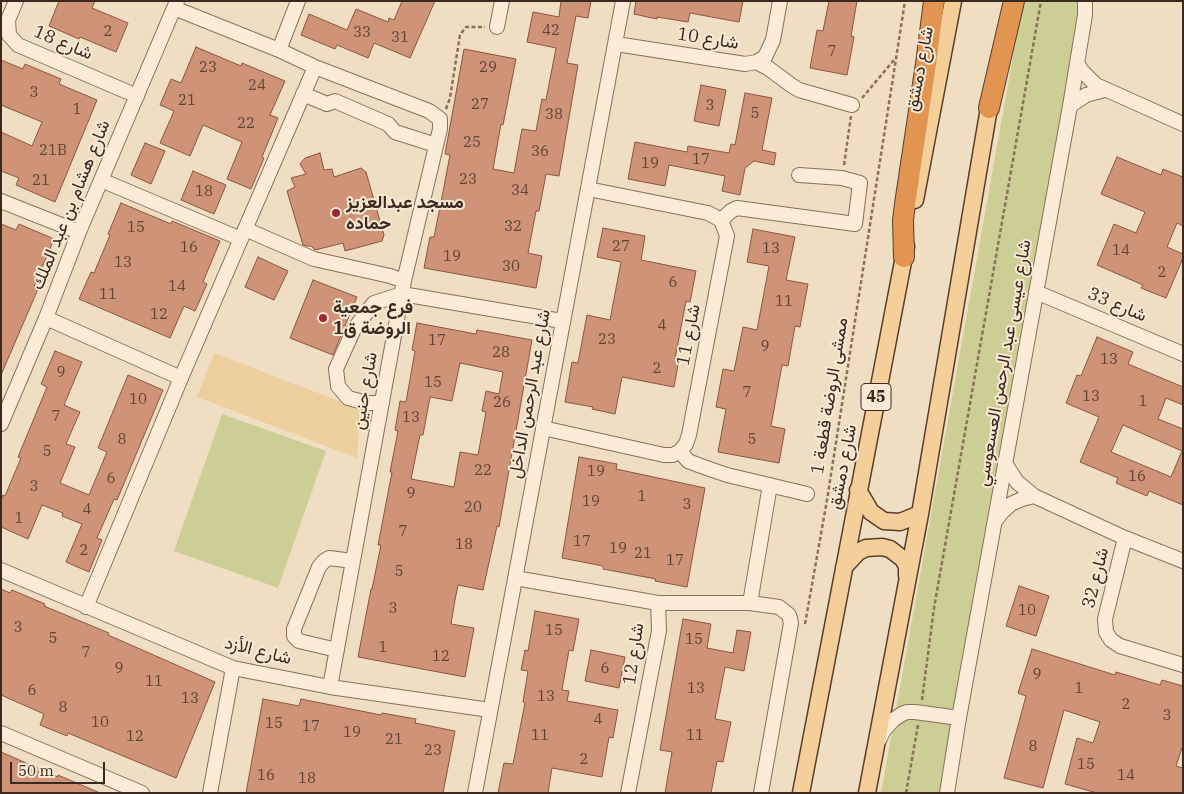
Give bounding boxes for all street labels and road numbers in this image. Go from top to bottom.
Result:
street label: شارع 18 [30,21,96,65]
street label: شارع 10 [676,23,740,55]
street label: شارع دمشق [901,25,939,113]
street label: شارع هشام بن عبد الملك [27,117,115,293]
street label: شارع عيسى عبد الرحمن العسعوسي [972,238,1036,488]
street label: شارع 33 [1084,283,1150,327]
street label: شارع 11 [672,303,706,367]
street label: شارع عبد الرحمن الداخل [504,308,556,480]
street label: ممشى الروضة قطعة 1 [807,316,853,476]
street label: شارع حنين [348,350,382,432]
road number: 45 [861,384,891,411]
street label: شارع دمشق [824,423,862,511]
street label: شارع 32 [1078,545,1114,611]
street label: شارع 12 [619,622,649,686]
street label: شارع الأزد [222,632,294,670]

